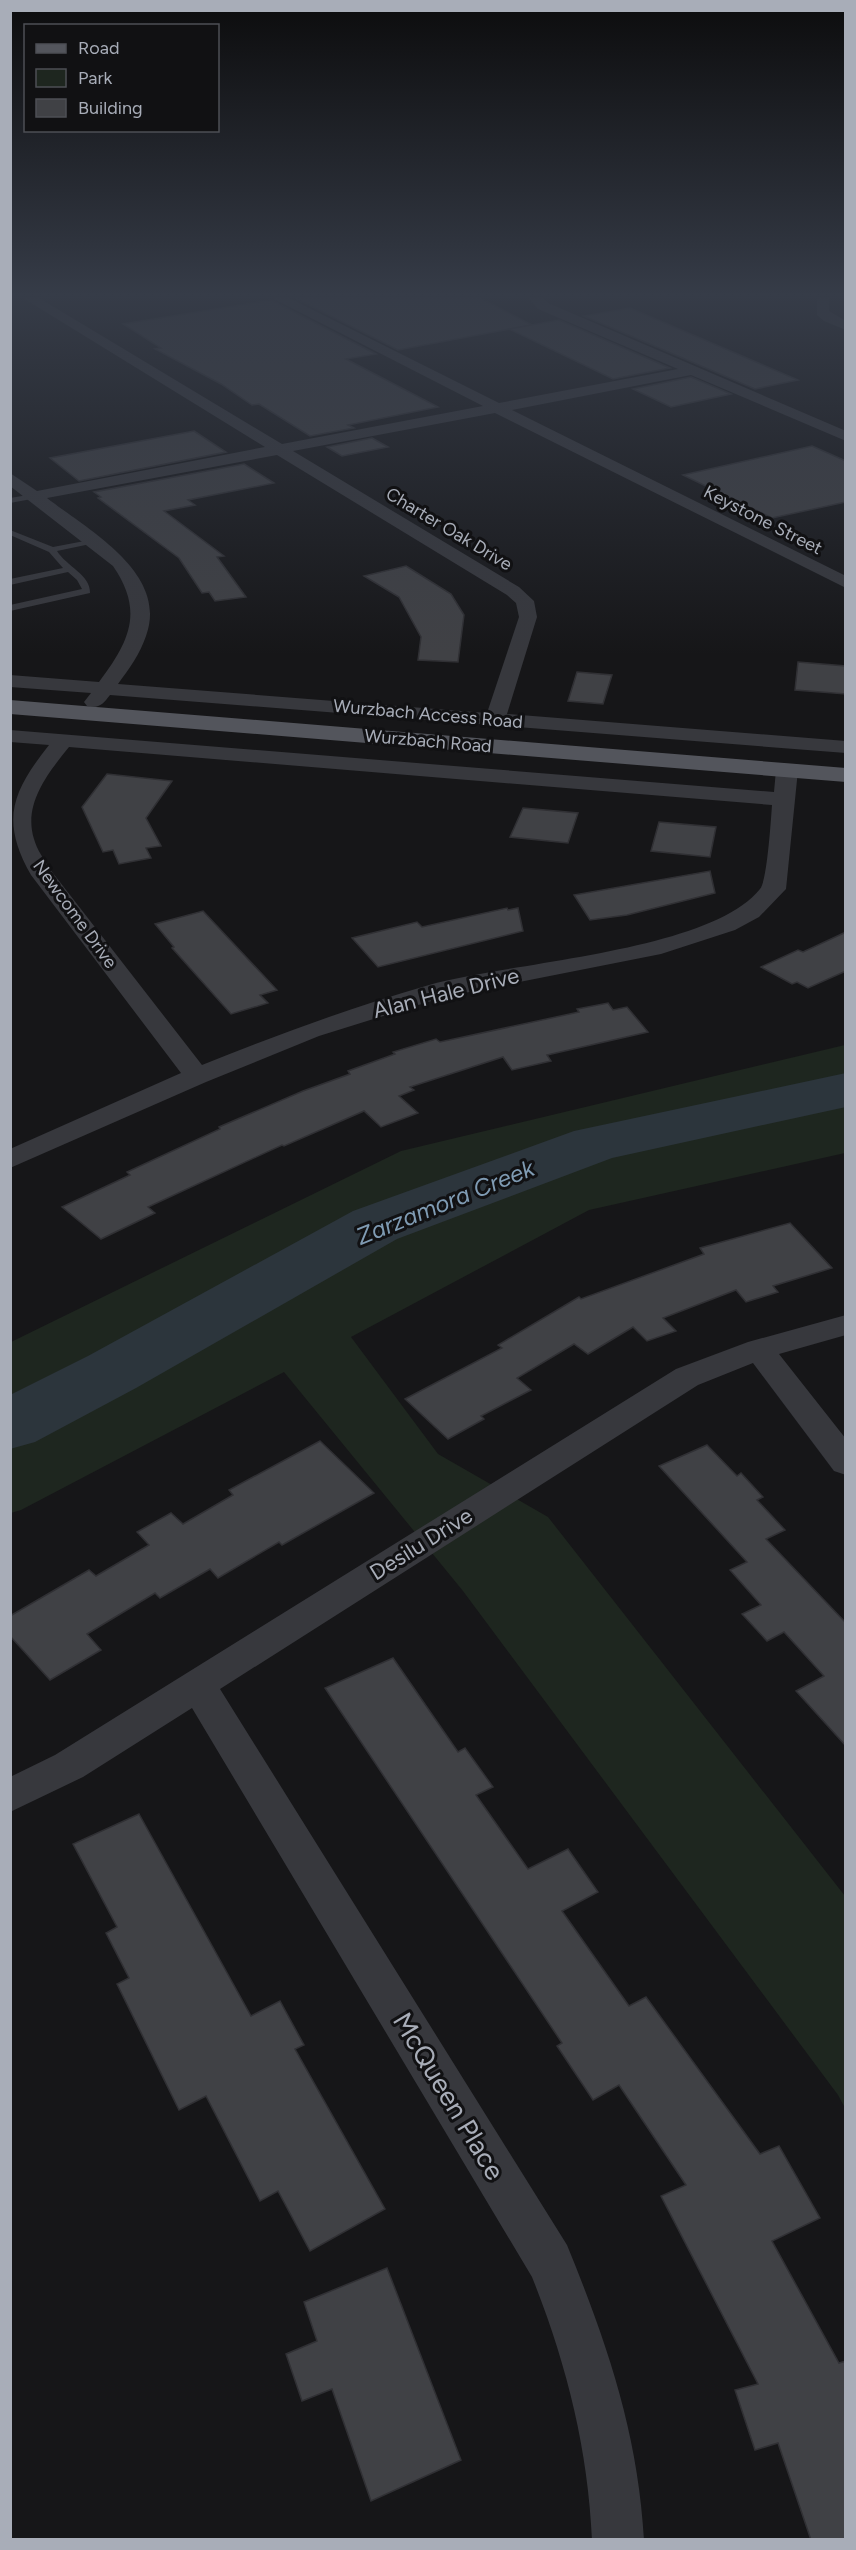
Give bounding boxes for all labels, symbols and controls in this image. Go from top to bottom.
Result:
legend [24,24,219,132]
text: Road [78,37,119,59]
text: Park [78,67,113,89]
text: Building [78,97,143,119]
street label: Keystone Street [700,481,826,559]
street label: Charter Oak Drive [382,483,516,575]
street label: Wurzbach Access Road [332,695,524,733]
street label: Wurzbach Road [363,724,493,758]
street label: Newcome Drive [28,855,122,973]
street label: Alan Hale Drive [370,962,522,1024]
water label: Zarzamora Creek [352,1153,539,1251]
street label: Desilu Drive [365,1502,477,1586]
street label: McQueen Place [386,2006,512,2186]

